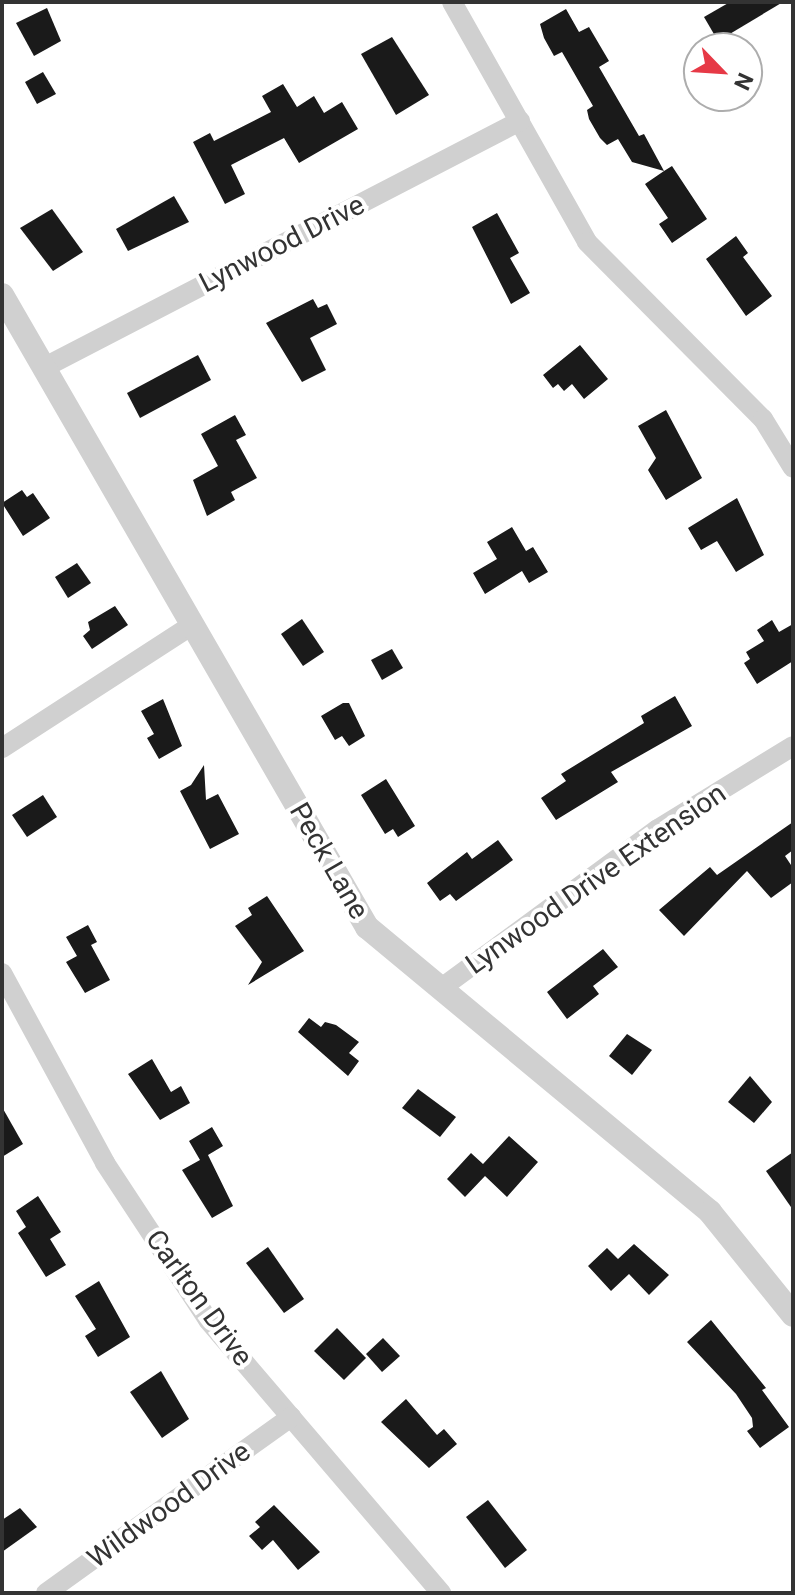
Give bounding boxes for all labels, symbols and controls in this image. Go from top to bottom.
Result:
north arrow [683,32,763,112]
text: N [729,69,758,94]
street label: Lynwood Drive [194,188,370,300]
street label: Lynwood Drive Extension [460,776,732,982]
street label: Peck Lane [282,797,376,925]
street label: Carlton Drive [138,1223,260,1373]
street label: Wildwood Drive [81,1435,257,1575]

